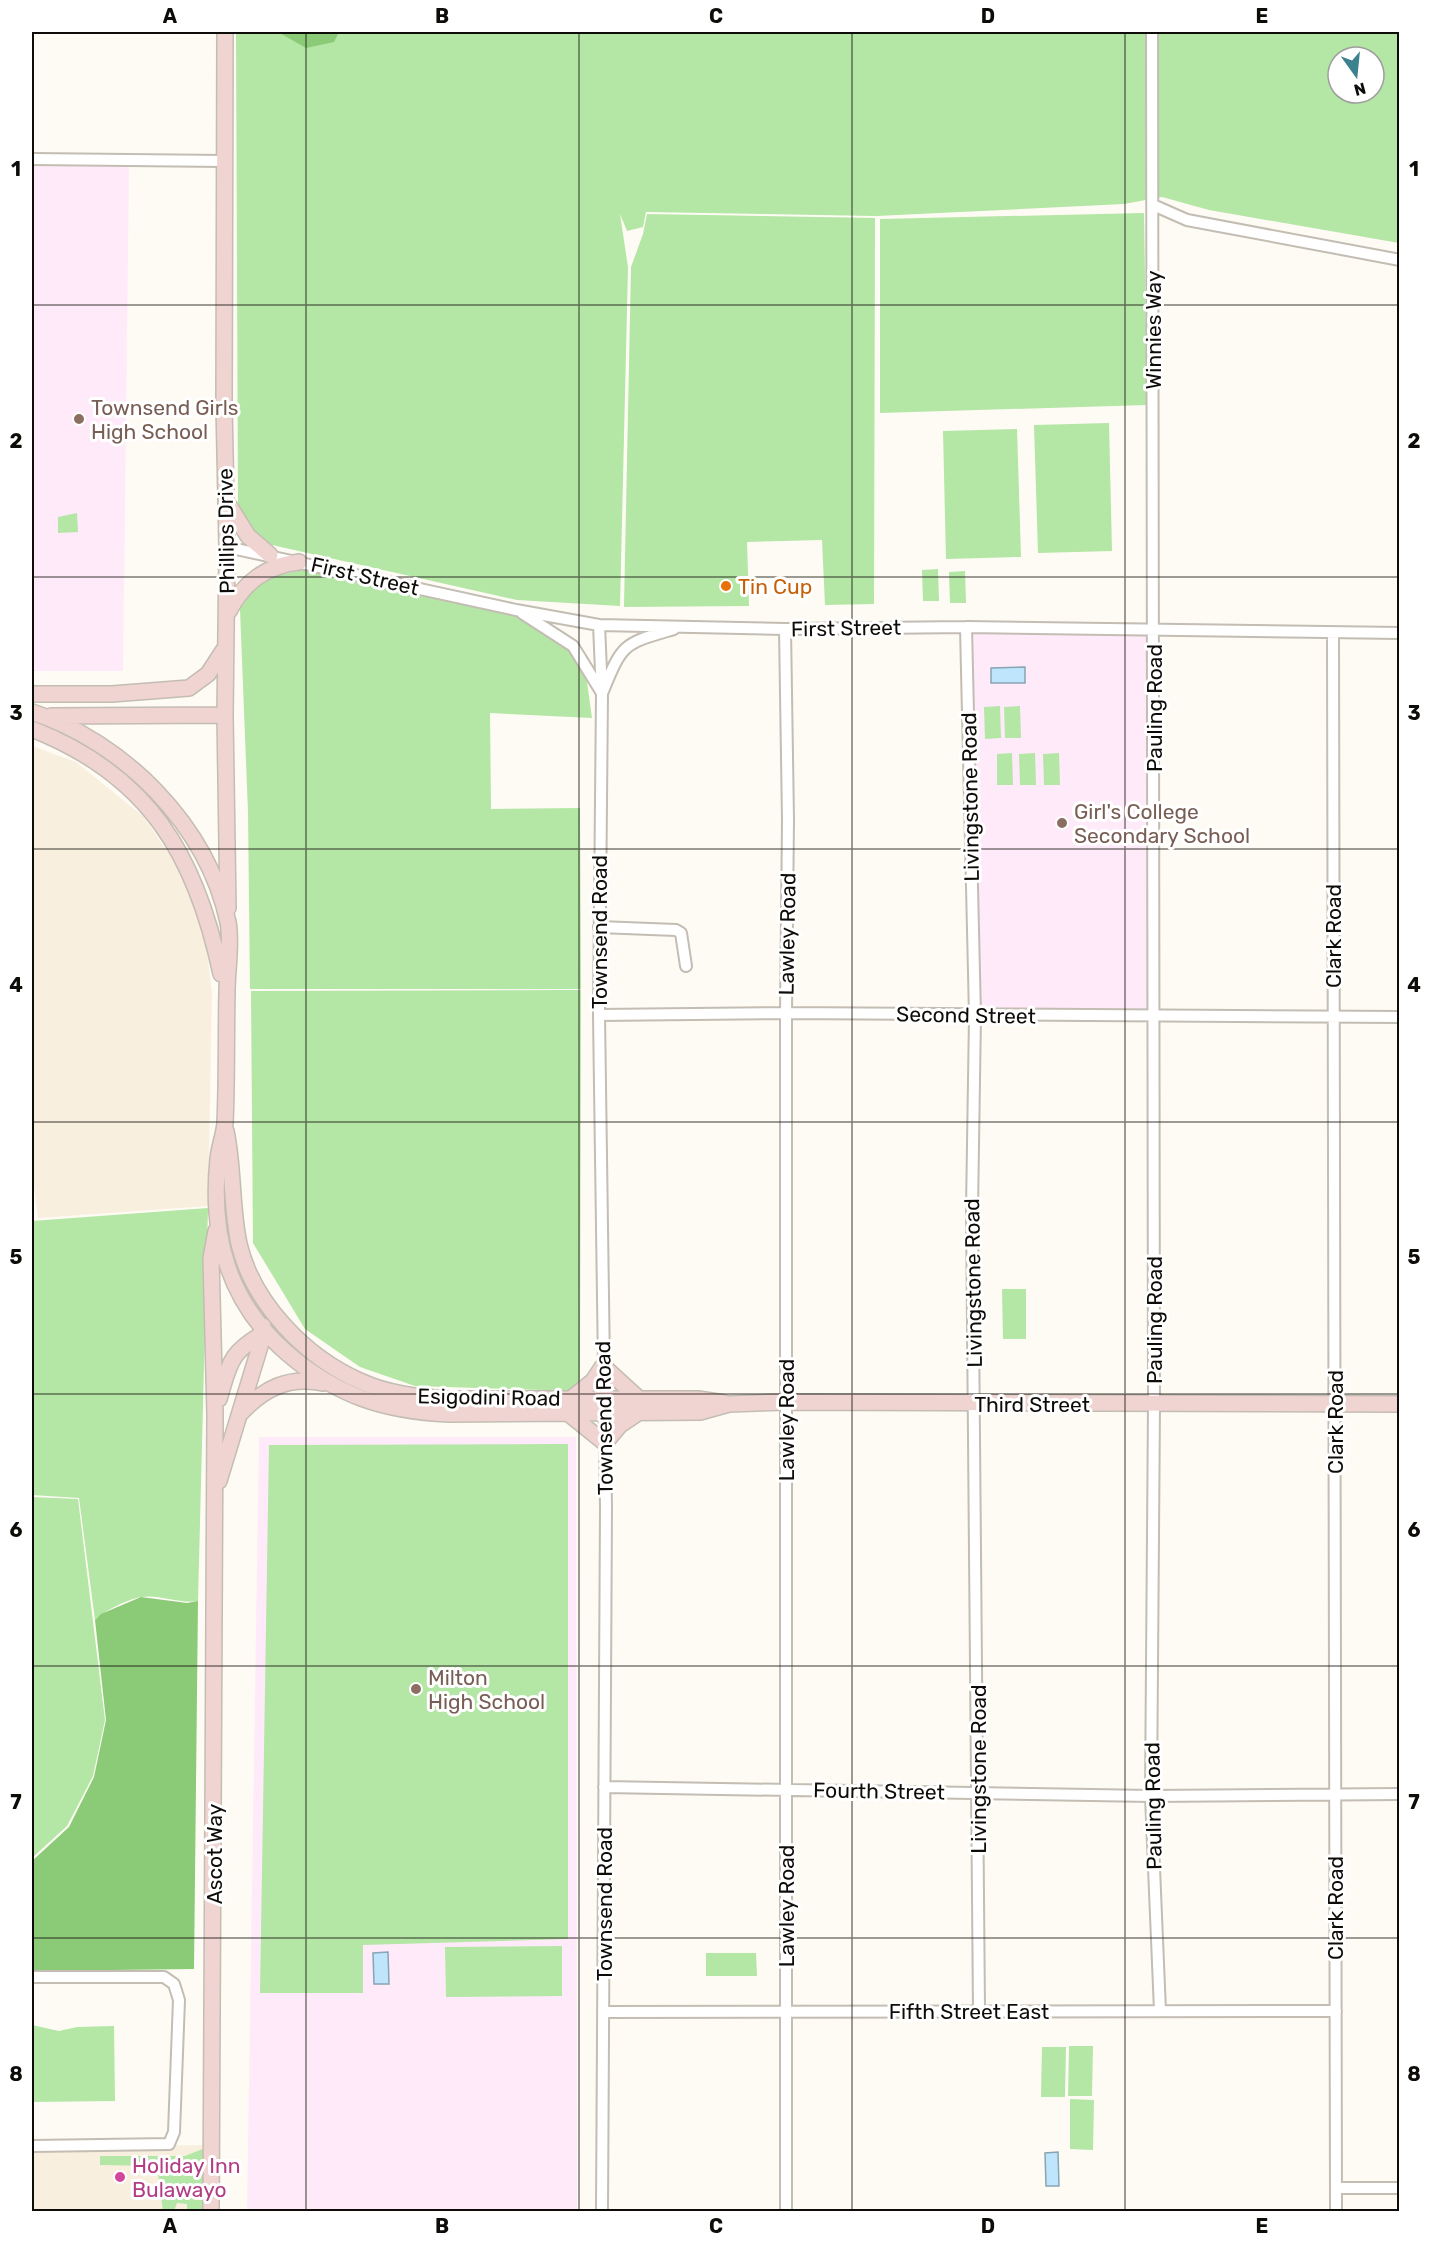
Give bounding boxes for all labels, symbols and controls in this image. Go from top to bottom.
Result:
text: A [163,4,178,28]
text: B [435,4,449,28]
text: C [709,4,723,28]
text: D [981,4,995,28]
text: E [1256,4,1268,28]
north arrow [1326,45,1386,105]
text: N [1352,78,1368,100]
text: 1 [11,157,21,181]
text: 1 [1409,157,1419,181]
street label: Winnies Way [1141,270,1166,390]
place label: Townsend Girls High School [91,395,239,444]
marker: Townsend Girls High School [72,412,86,426]
text: 2 [10,429,23,453]
text: 2 [1408,429,1421,453]
street label: Phillips Drive [212,468,240,594]
street label: First Street [309,551,421,601]
place label: Tin Cup [738,574,812,599]
marker: Tin Cup [719,579,733,593]
street label: First Street [791,615,901,641]
street label: Pauling Road [1142,644,1167,772]
text: 3 [9,701,23,725]
text: 3 [1407,701,1421,725]
street label: Livingstone Road [956,712,984,882]
place label: Girl's College Secondary School [1074,799,1250,848]
marker: Girl's College Secondary School [1055,816,1069,830]
street label: Townsend Road [587,855,612,1009]
street label: Lawley Road [773,872,801,996]
street label: Clark Road [1321,884,1346,988]
text: 4 [9,973,23,997]
text: 4 [1407,973,1421,997]
street label: Second Street [896,1001,1036,1029]
street label: Livingstone Road [959,1198,987,1368]
text: 5 [10,1245,23,1269]
text: 5 [1408,1245,1421,1269]
street label: Pauling Road [1142,1256,1167,1384]
street label: Townsend Road [590,1341,618,1495]
street label: Lawley Road [774,1359,799,1481]
street label: Clark Road [1323,1370,1348,1474]
street label: Esigodini Road [417,1383,561,1411]
street label: Third Street [974,1392,1090,1417]
text: 6 [9,1518,23,1542]
text: 6 [1407,1518,1421,1542]
place label: Milton High School [428,1665,545,1714]
marker: Milton High School [409,1682,423,1696]
street label: Livingstone Road [966,1684,991,1854]
street label: Pauling Road [1139,1742,1167,1870]
street label: Fourth Street [813,1777,945,1805]
text: 7 [10,1790,22,1814]
text: 7 [1408,1790,1420,1814]
street label: Ascot Way [202,1803,227,1904]
street label: Townsend Road [592,1827,617,1981]
street label: Lawley Road [774,1845,799,1967]
street label: Clark Road [1323,1856,1348,1960]
street label: Fifth Street East [889,1999,1049,2024]
text: 8 [9,2062,23,2086]
text: 8 [1407,2062,1421,2086]
place label: Holiday Inn Bulawayo [132,2153,240,2202]
marker: Holiday Inn Bulawayo [113,2170,127,2184]
text: A [163,2214,178,2238]
text: B [435,2214,449,2238]
text: C [709,2214,723,2238]
text: D [981,2214,995,2238]
text: E [1256,2214,1268,2238]

